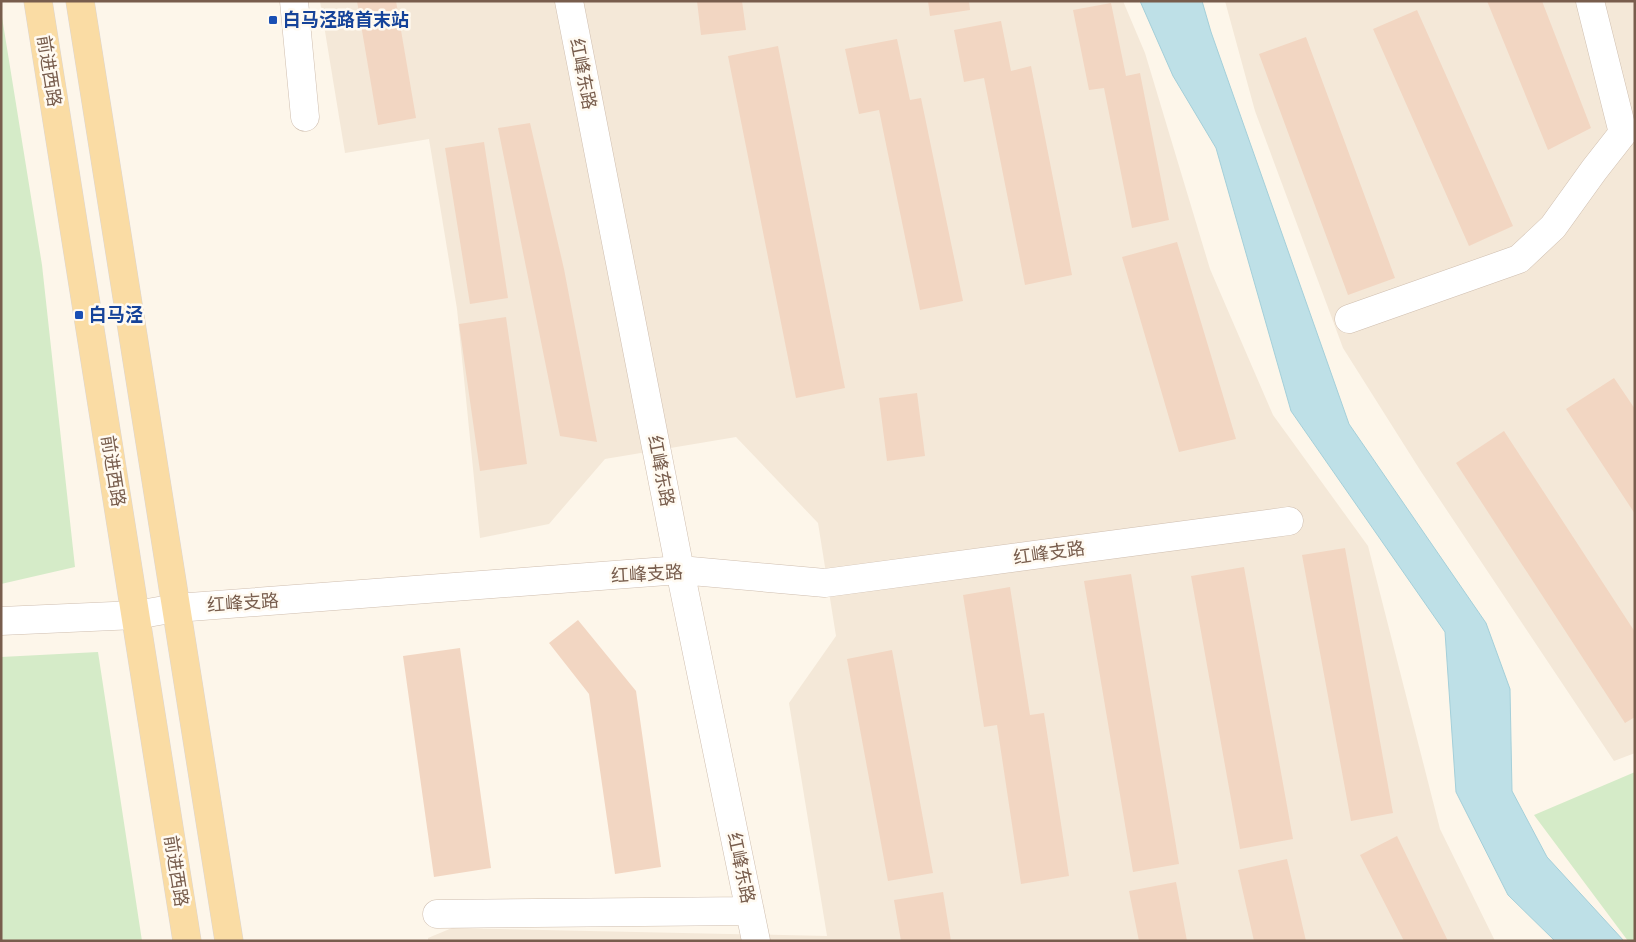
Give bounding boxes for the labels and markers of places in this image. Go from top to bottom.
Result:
place label: 白马泾路首末站 [283,9,409,31]
marker: 白马泾路首末站 [267,14,279,26]
place label: 白马泾 [89,304,143,326]
marker: 白马泾 [73,309,85,321]

